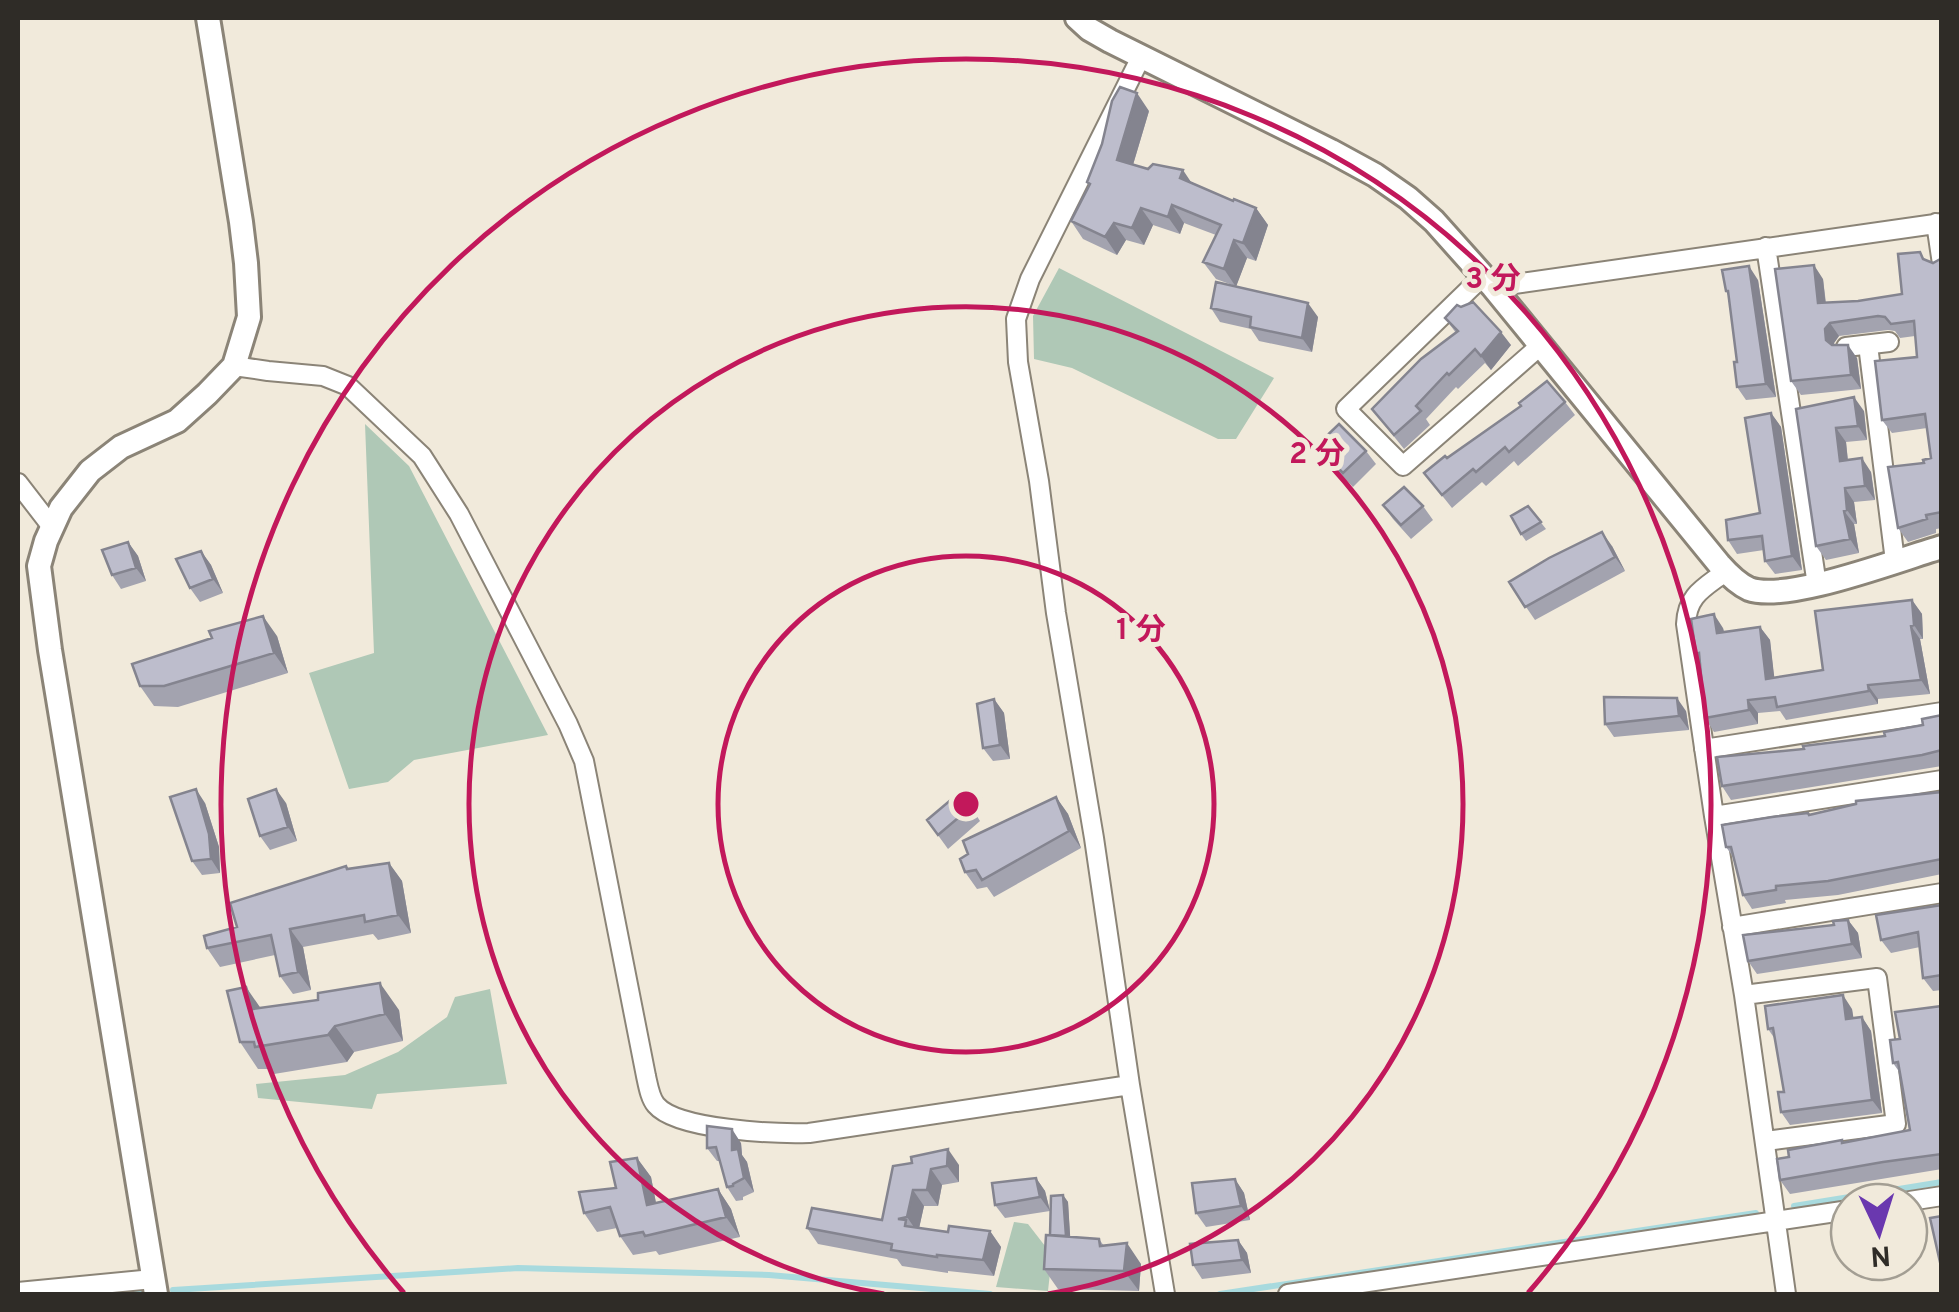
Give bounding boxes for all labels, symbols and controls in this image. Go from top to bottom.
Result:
text: 3 分 [1465,262,1521,299]
text: 2 分 [1289,437,1345,474]
text: 1 分 [1116,613,1166,650]
centre of rings [948,786,984,822]
north arrow [1829,1182,1929,1282]
text: N [1869,1235,1892,1273]

